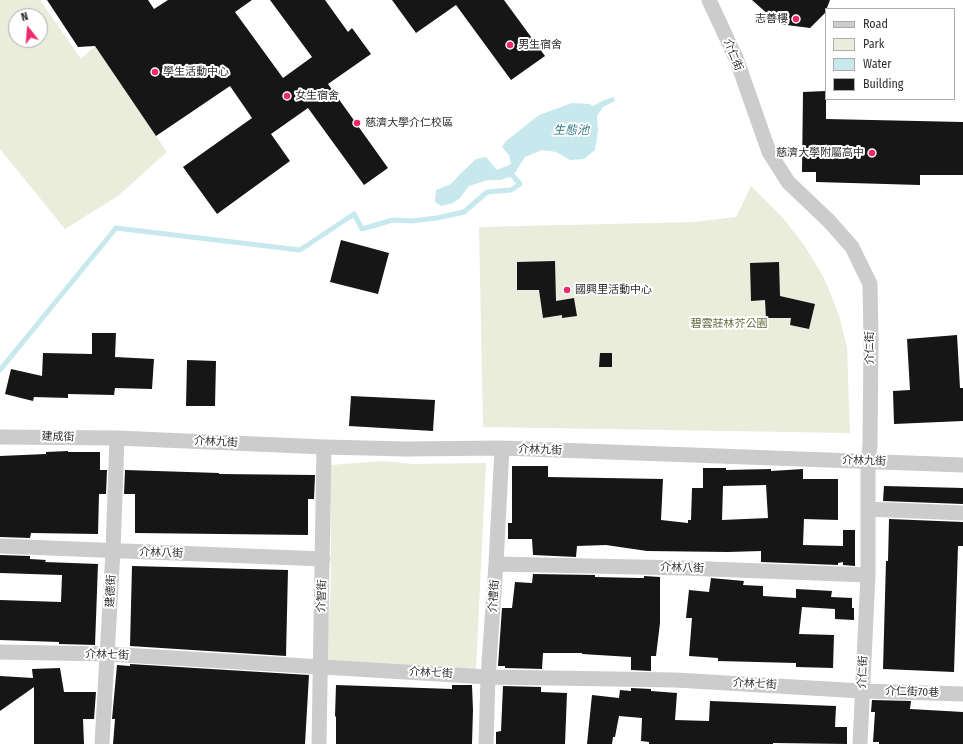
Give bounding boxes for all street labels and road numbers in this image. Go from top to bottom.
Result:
street label: 介仁街 [721,37,745,73]
street label: 介仁街 [863,332,877,364]
street label: 建成街 [41,430,75,444]
street label: 介林九街 [194,434,238,450]
street label: 介林九街 [518,443,562,457]
street label: 介林九街 [842,454,886,468]
street label: 介林八街 [139,546,183,560]
street label: 介林八街 [660,561,704,575]
street label: 建德街 [104,574,118,608]
street label: 介智街 [315,579,329,613]
street label: 介禮街 [486,579,502,613]
street label: 介林七街 [85,648,129,662]
street label: 介仁街 [856,655,870,689]
street label: 介林七街 [409,665,453,681]
street label: 介林七街 [733,676,777,692]
street label: 介仁街70巷 [885,684,939,700]

